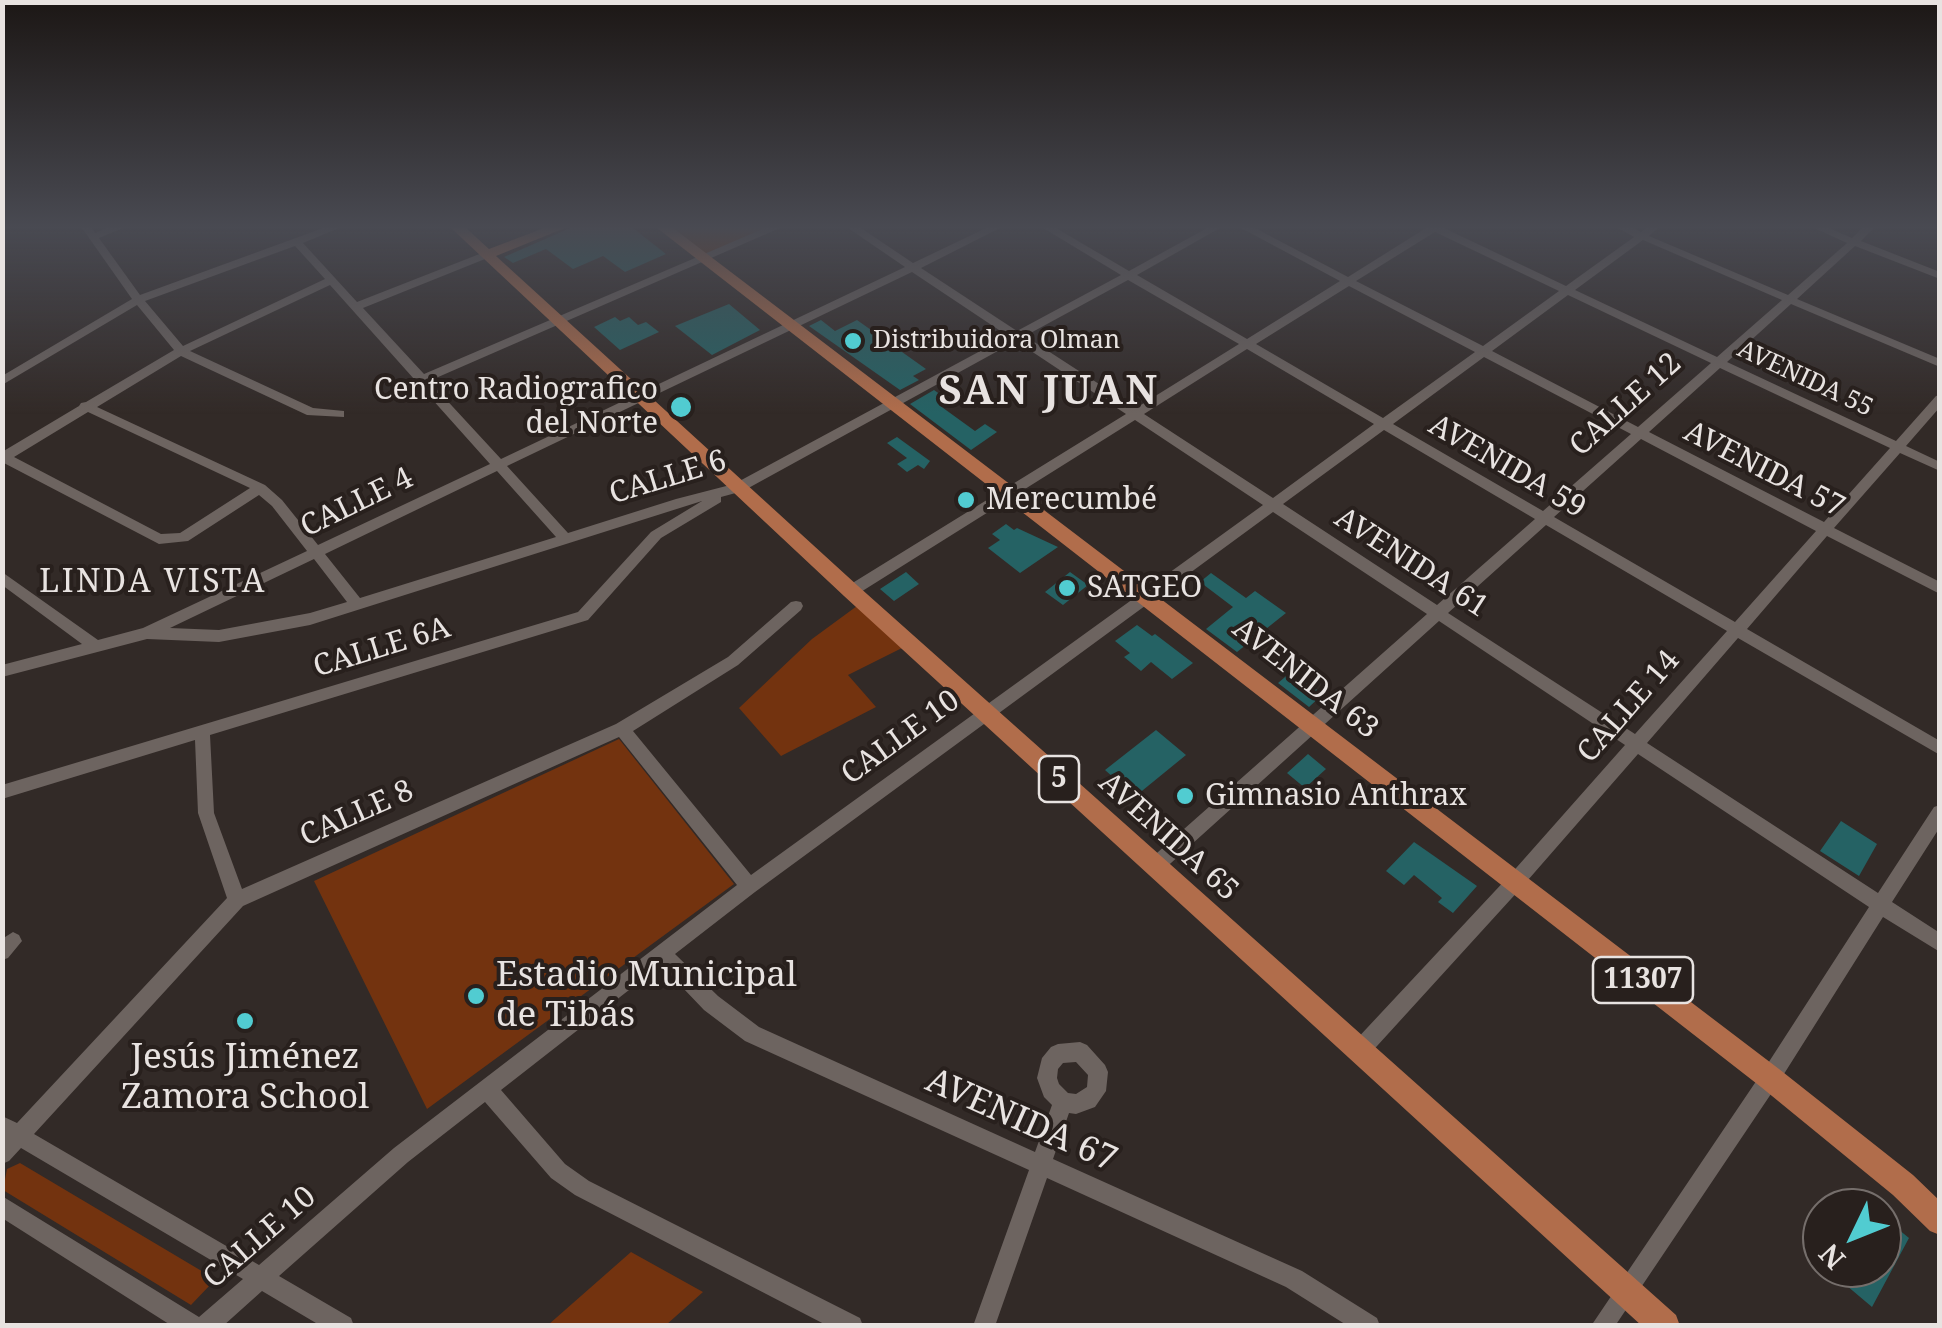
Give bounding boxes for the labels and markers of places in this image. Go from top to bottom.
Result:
place label: Distribuidora Olman [873,326,1120,356]
marker: Distribuidora Olman [842,330,864,352]
place label: Centro Radiografico del Norte [374,372,658,442]
marker: Centro Radiografico del Norte [668,394,694,420]
place label: Merecumbé [986,482,1157,518]
marker: Merecumbé [955,489,977,511]
place label: SATGEO [1087,570,1202,606]
marker: SATGEO [1056,577,1078,599]
place label: Gimnasio Anthrax [1205,778,1467,814]
marker: Gimnasio Anthrax [1174,785,1196,807]
place label: Estadio Municipal de Tibás [496,955,797,1037]
marker: Estadio Municipal de Tibás [465,985,487,1007]
marker: Jesús Jiménez Zamora School [234,1010,256,1032]
place label: Jesús Jiménez Zamora School [121,1037,369,1119]

